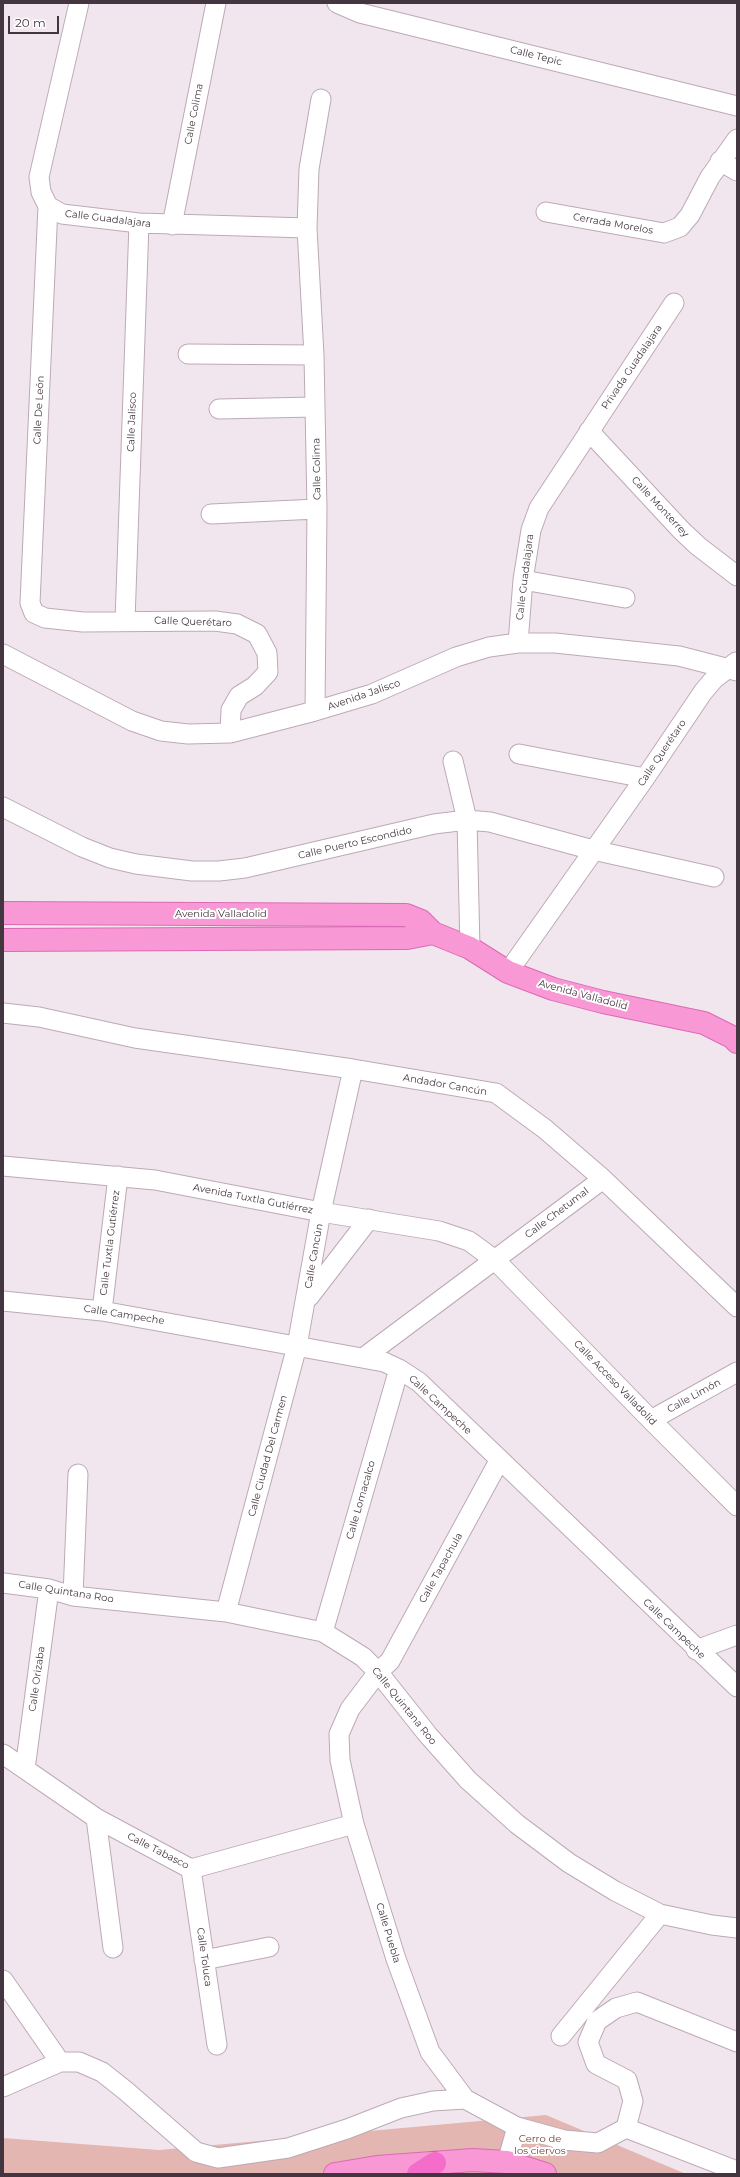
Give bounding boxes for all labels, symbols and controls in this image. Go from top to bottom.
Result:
scale bar [10,8,61,34]
text: 20 m [15,15,46,30]
street label: Calle Tepic [509,44,563,68]
street label: Calle Colima [182,82,206,146]
street label: Calle Guadalajara [64,208,152,230]
street label: Cerrada Morelos [572,211,654,237]
street label: Privada Guadalajara [599,322,665,412]
street label: Calle De León [31,375,47,445]
street label: Calle Jalisco [125,392,139,452]
street label: Calle Colima [310,438,324,500]
street label: Calle Monterrey [629,474,691,540]
street label: Calle Guadalajara [514,533,536,621]
street label: Calle Querétaro [154,615,232,629]
street label: Avenida Jalisco [326,677,402,713]
street label: Calle Querétaro [635,717,689,789]
street label: Calle Puerto Escondido [297,824,413,862]
street label: Avenida Valladolid [175,908,267,920]
street label: Avenida Valladolid [537,977,629,1013]
street label: Andador Cancún [402,1072,488,1098]
street label: Avenida Tuxtla Gutiérrez [192,1181,314,1217]
street label: Calle Chetumal [523,1185,591,1241]
street label: Calle Tuxtla Gutiérrez [98,1190,122,1296]
street label: Calle Cancún [302,1223,326,1289]
street label: Calle Campeche [83,1303,165,1327]
street label: Calle Acceso Valladolid [571,1338,659,1428]
street label: Calle Campeche [406,1373,474,1437]
street label: Calle Limón [665,1376,723,1416]
street label: Calle Ciudad Del Carmen [246,1394,290,1518]
street label: Calle Lomacalco [344,1459,378,1541]
street label: Calle Tapachula [417,1531,465,1605]
street label: Calle Quintana Roo [17,1579,115,1605]
street label: Calle Campeche [640,1596,708,1662]
street label: Calle Orizaba [26,1646,48,1712]
street label: Calle Quintana Roo [369,1665,439,1747]
street label: Calle Tabasco [125,1830,191,1872]
street label: Calle Puebla [373,1901,403,1965]
street label: Calle Toluca [194,1927,214,1987]
park label: Cerro de los ciervos [514,2133,566,2156]

